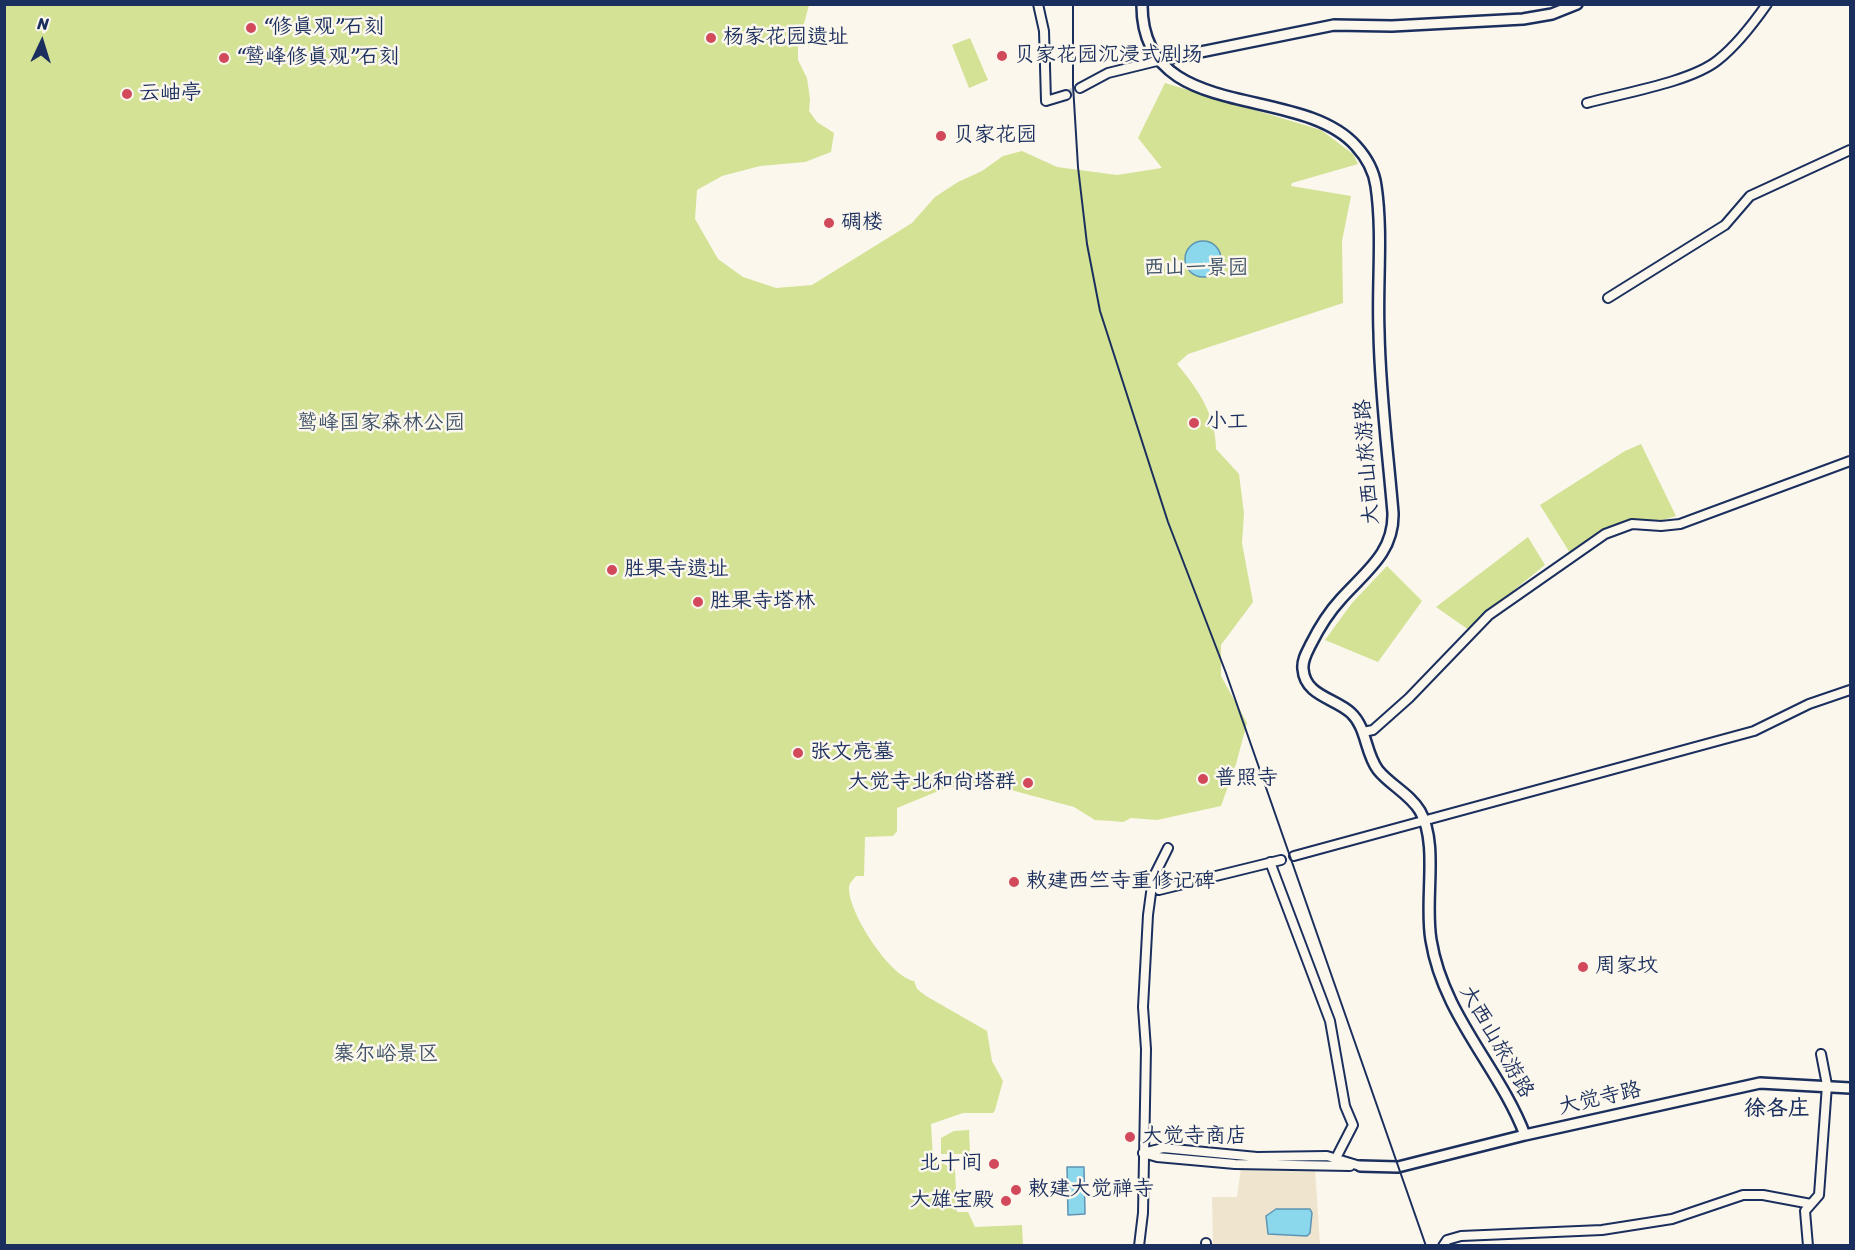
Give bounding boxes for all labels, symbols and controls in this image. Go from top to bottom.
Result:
text: N [37,9,50,38]
north arrow [12,12,72,72]
place label: “修真观”石刻 [263,15,385,41]
marker: “修真观”石刻 [244,21,258,35]
place label: 杨家花园遗址 [723,25,849,51]
marker: 杨家花园遗址 [704,31,718,45]
place label: 贝家花园沉浸式剧场 [1014,43,1203,69]
place label: “鹫峰修真观”石刻 [236,45,400,71]
marker: 贝家花园沉浸式剧场 [995,49,1009,63]
marker: “鹫峰修真观”石刻 [217,51,231,65]
place label: 云岫亭 [139,81,202,107]
marker: 云岫亭 [120,87,134,101]
place label: 贝家花园 [953,123,1037,149]
marker: 贝家花园 [934,129,948,143]
place label: 碉楼 [841,210,883,236]
marker: 碉楼 [822,216,836,230]
park label: 西山一景园 [1144,256,1248,282]
street label: 大西山旅游路 [1351,398,1385,526]
place label: 小工 [1206,410,1248,436]
park label: 鹫峰国家森林公园 [297,411,465,437]
marker: 小工 [1187,416,1201,430]
place label: 胜果寺遗址 [624,557,729,583]
marker: 胜果寺遗址 [605,563,619,577]
place label: 胜果寺塔林 [710,589,815,615]
marker: 胜果寺塔林 [691,595,705,609]
place label: 张文亮墓 [810,740,894,766]
marker: 张文亮墓 [791,746,805,760]
place label: 普照寺 [1215,766,1278,792]
place label: 大觉寺北和尚塔群 [848,770,1016,796]
marker: 普照寺 [1196,772,1210,786]
marker: 大觉寺北和尚塔群 [1021,776,1035,790]
place label: 敕建西竺寺重修记碑 [1026,869,1215,895]
marker: 敕建西竺寺重修记碑 [1007,875,1021,889]
place label: 周家坟 [1595,954,1658,980]
marker: 周家坟 [1576,960,1590,974]
street label: 大西山旅游路 [1454,981,1538,1103]
park label: 寨尔峪景区 [334,1042,438,1068]
street label: 大觉寺路 [1556,1077,1644,1121]
district label: 徐各庄 [1744,1096,1810,1122]
place label: 大觉寺商店 [1142,1124,1247,1150]
marker: 大觉寺商店 [1123,1130,1137,1144]
place label: 北十间 [919,1151,982,1177]
marker: 北十间 [987,1157,1001,1171]
place label: 敕建大觉禅寺 [1028,1177,1154,1203]
marker: 敕建大觉禅寺 [1009,1183,1023,1197]
place label: 大雄宝殿 [910,1188,994,1214]
marker: 大雄宝殿 [999,1194,1013,1208]

